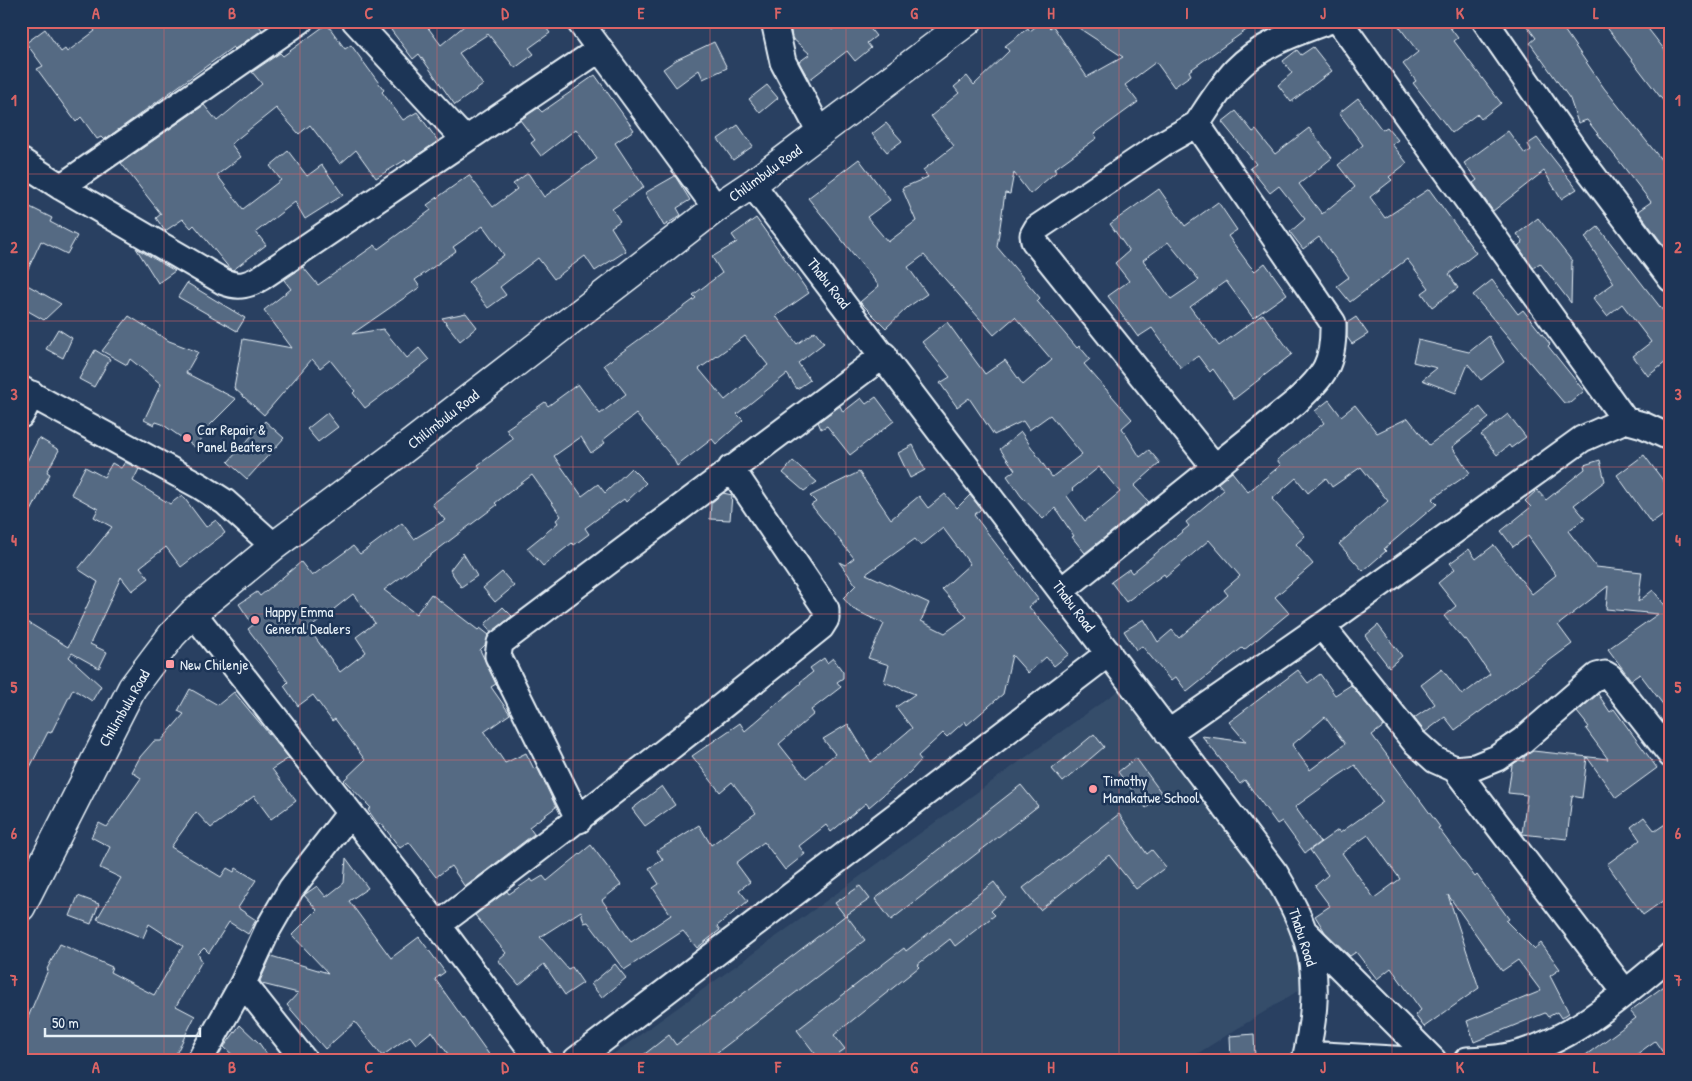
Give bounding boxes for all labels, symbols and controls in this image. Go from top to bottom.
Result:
text: A [92,2,100,24]
text: B [228,2,236,24]
text: C [365,2,374,24]
text: D [501,2,509,24]
text: E [637,2,645,24]
text: F [774,2,782,24]
text: G [910,2,918,24]
text: H [1047,2,1055,24]
text: I [1185,2,1189,24]
text: J [1320,2,1326,24]
text: K [1456,2,1465,24]
text: L [1593,2,1599,24]
text: 1 [11,89,17,111]
text: 1 [1675,89,1681,111]
street label: Chilimbulu Road [724,139,806,207]
text: 2 [10,236,18,258]
text: 2 [1674,236,1682,258]
street label: Thabu Road [802,253,856,313]
text: 3 [10,383,18,405]
text: 3 [1674,383,1682,405]
street label: Chilimbulu Road [403,384,483,454]
place label: Car Repair & Panel Beaters [197,419,273,457]
marker: Car Repair & Panel Beaters [181,432,193,444]
text: 4 [11,529,17,551]
text: 4 [1675,529,1681,551]
street label: Thabu Road [1048,576,1100,636]
place label: Happy Emma General Dealers [265,601,351,639]
marker: Happy Emma General Dealers [249,614,261,626]
place label: New Chilenje [180,654,248,675]
marker: New Chilenje [164,658,176,670]
street label: Chilimbulu Road [93,666,155,750]
text: 5 [11,676,18,698]
text: 5 [1675,676,1682,698]
place label: Timothy Manakatwe School [1103,770,1199,808]
marker: Timothy Manakatwe School [1087,783,1099,795]
text: 6 [11,822,18,844]
text: 6 [1675,822,1682,844]
street label: Thabu Road [1284,905,1322,969]
text: 7 [9,969,18,991]
text: 7 [1673,969,1682,991]
scale bar [45,1006,200,1038]
text: 50 m [52,1012,79,1033]
text: A [92,1056,100,1078]
text: B [228,1056,236,1078]
text: C [365,1056,374,1078]
text: D [501,1056,509,1078]
text: E [637,1056,645,1078]
text: F [774,1056,782,1078]
text: G [910,1056,918,1078]
text: H [1047,1056,1055,1078]
text: I [1185,1056,1189,1078]
text: J [1320,1056,1326,1078]
text: K [1456,1056,1465,1078]
text: L [1593,1056,1599,1078]

